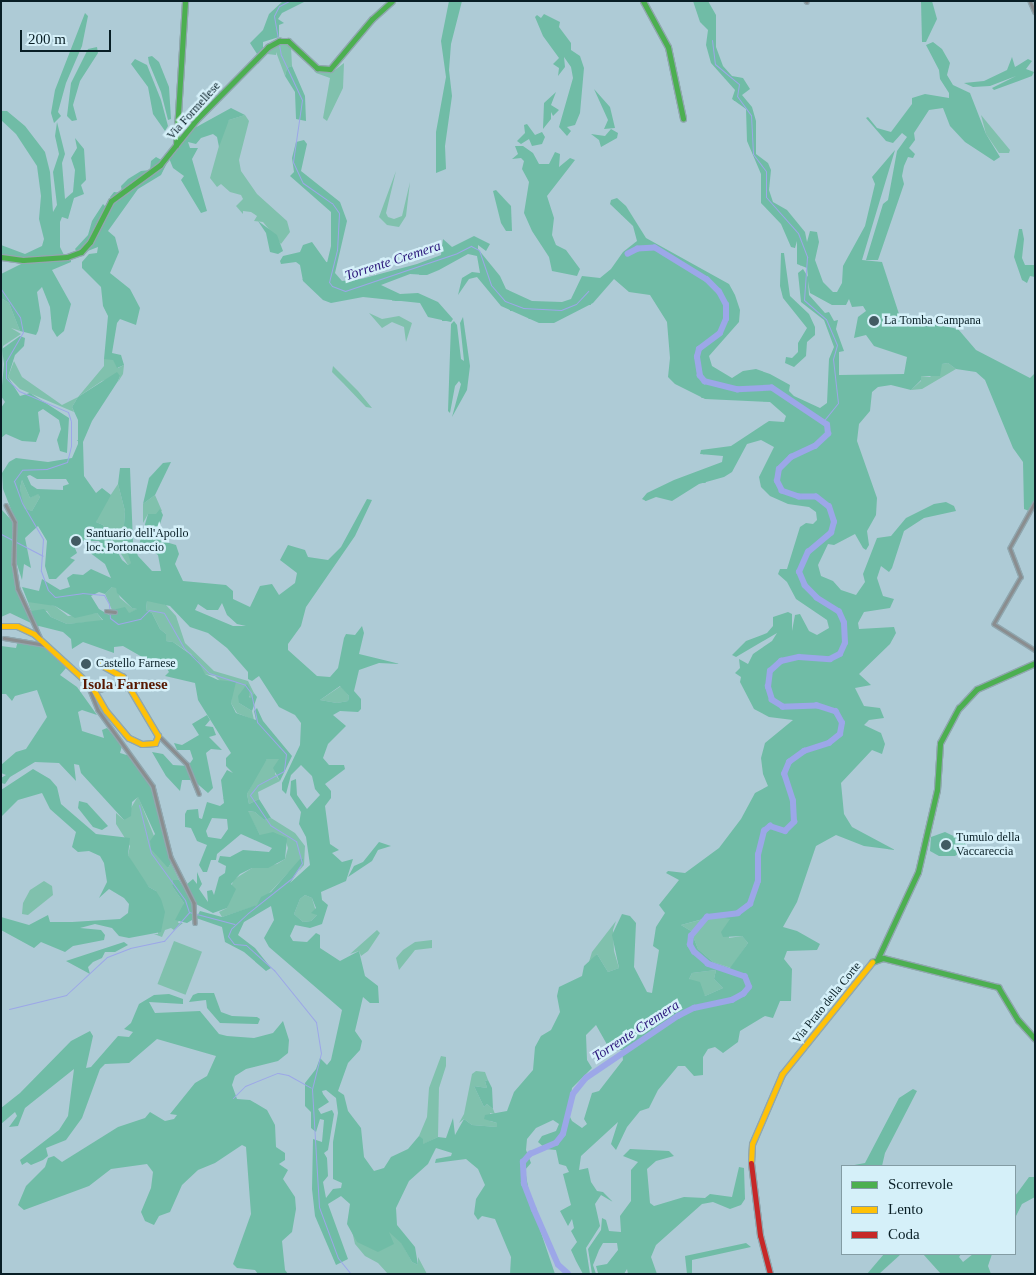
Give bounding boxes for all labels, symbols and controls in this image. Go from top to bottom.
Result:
scale bar [22,20,114,52]
text: 200 m [28,31,66,47]
street label: Via Formellese [164,79,224,143]
water label: Torrente Cremera [343,238,443,284]
place label: La Tomba Campana [884,314,981,328]
marker: La Tomba Campana [868,315,880,327]
place label: Santuario dell'Apollo loc. Portonaccio [86,527,188,555]
marker: Santuario dell'Apollo loc. Portonaccio [70,535,82,547]
place label: Castello Farnese [96,657,176,671]
marker: Castello Farnese [80,658,92,670]
district label: Isola Farnese [82,676,168,694]
place label: Tumulo della Vaccareccia [956,831,1020,859]
marker: Tumulo della Vaccareccia [940,839,952,851]
street label: Via Prato della Corte [790,959,864,1047]
water label: Torrente Cremera [590,997,682,1065]
legend [841,1165,1016,1255]
text: Scorrevole [888,1176,953,1192]
text: Lento [888,1201,923,1217]
text: Coda [888,1226,920,1242]

